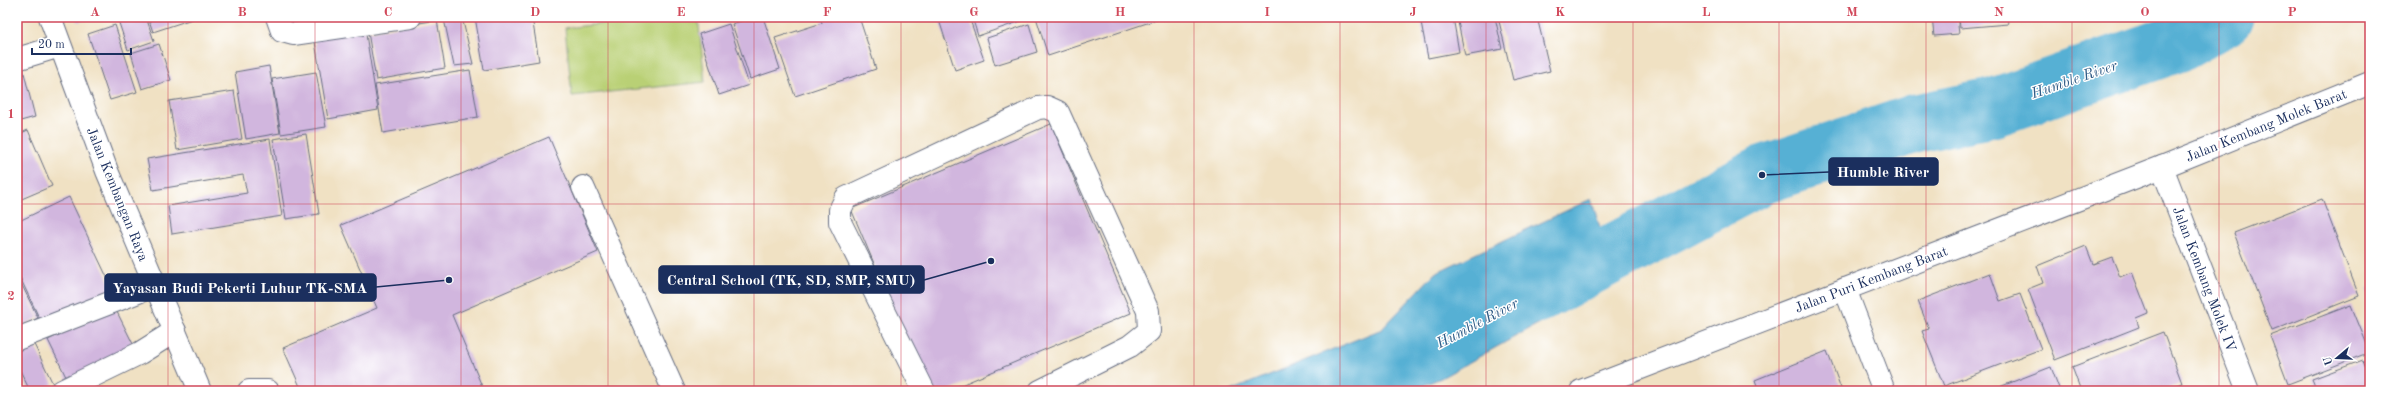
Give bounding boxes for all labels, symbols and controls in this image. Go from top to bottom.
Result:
text: A [90,6,100,19]
text: B [237,6,247,19]
text: C [384,6,392,19]
text: D [530,6,540,19]
text: E [677,6,686,19]
text: F [823,6,832,19]
text: G [969,6,979,19]
text: H [1115,6,1126,19]
text: I [1264,6,1270,19]
text: J [1409,6,1417,19]
text: K [1555,6,1565,19]
text: L [1702,6,1711,19]
text: M [1846,6,1858,19]
text: N [1994,6,2004,19]
text: O [2140,6,2150,19]
text: P [2287,6,2297,19]
scale bar [32,30,131,56]
text: 20 m [38,39,65,51]
water label: Humble River [2029,58,2120,102]
street label: Jalan Kembang Molek Barat [2184,87,2349,165]
text: 1 [7,108,15,121]
street label: Jalan Kembangan Raya [84,125,150,263]
callout: Humble River [1829,158,1938,185]
text: Humble River [1837,166,1930,181]
street label: Jalan Kembang Molek IV [2170,205,2238,354]
street label: Jalan Puri Kembang Barat [1793,244,1950,316]
callout: Central School (TK, SD, SMP, SMU) [659,266,924,293]
callout: Yayasan Budi Pekerti Luhur TK-SMA [105,274,376,301]
text: Central School (TK, SD, SMP, SMU) [667,274,915,289]
text: Yayasan Budi Pekerti Luhur TK-SMA [113,282,367,297]
text: 2 [7,290,15,303]
water label: Humble River [1434,296,1521,353]
north arrow [2317,338,2357,378]
text: U [2322,355,2336,367]

